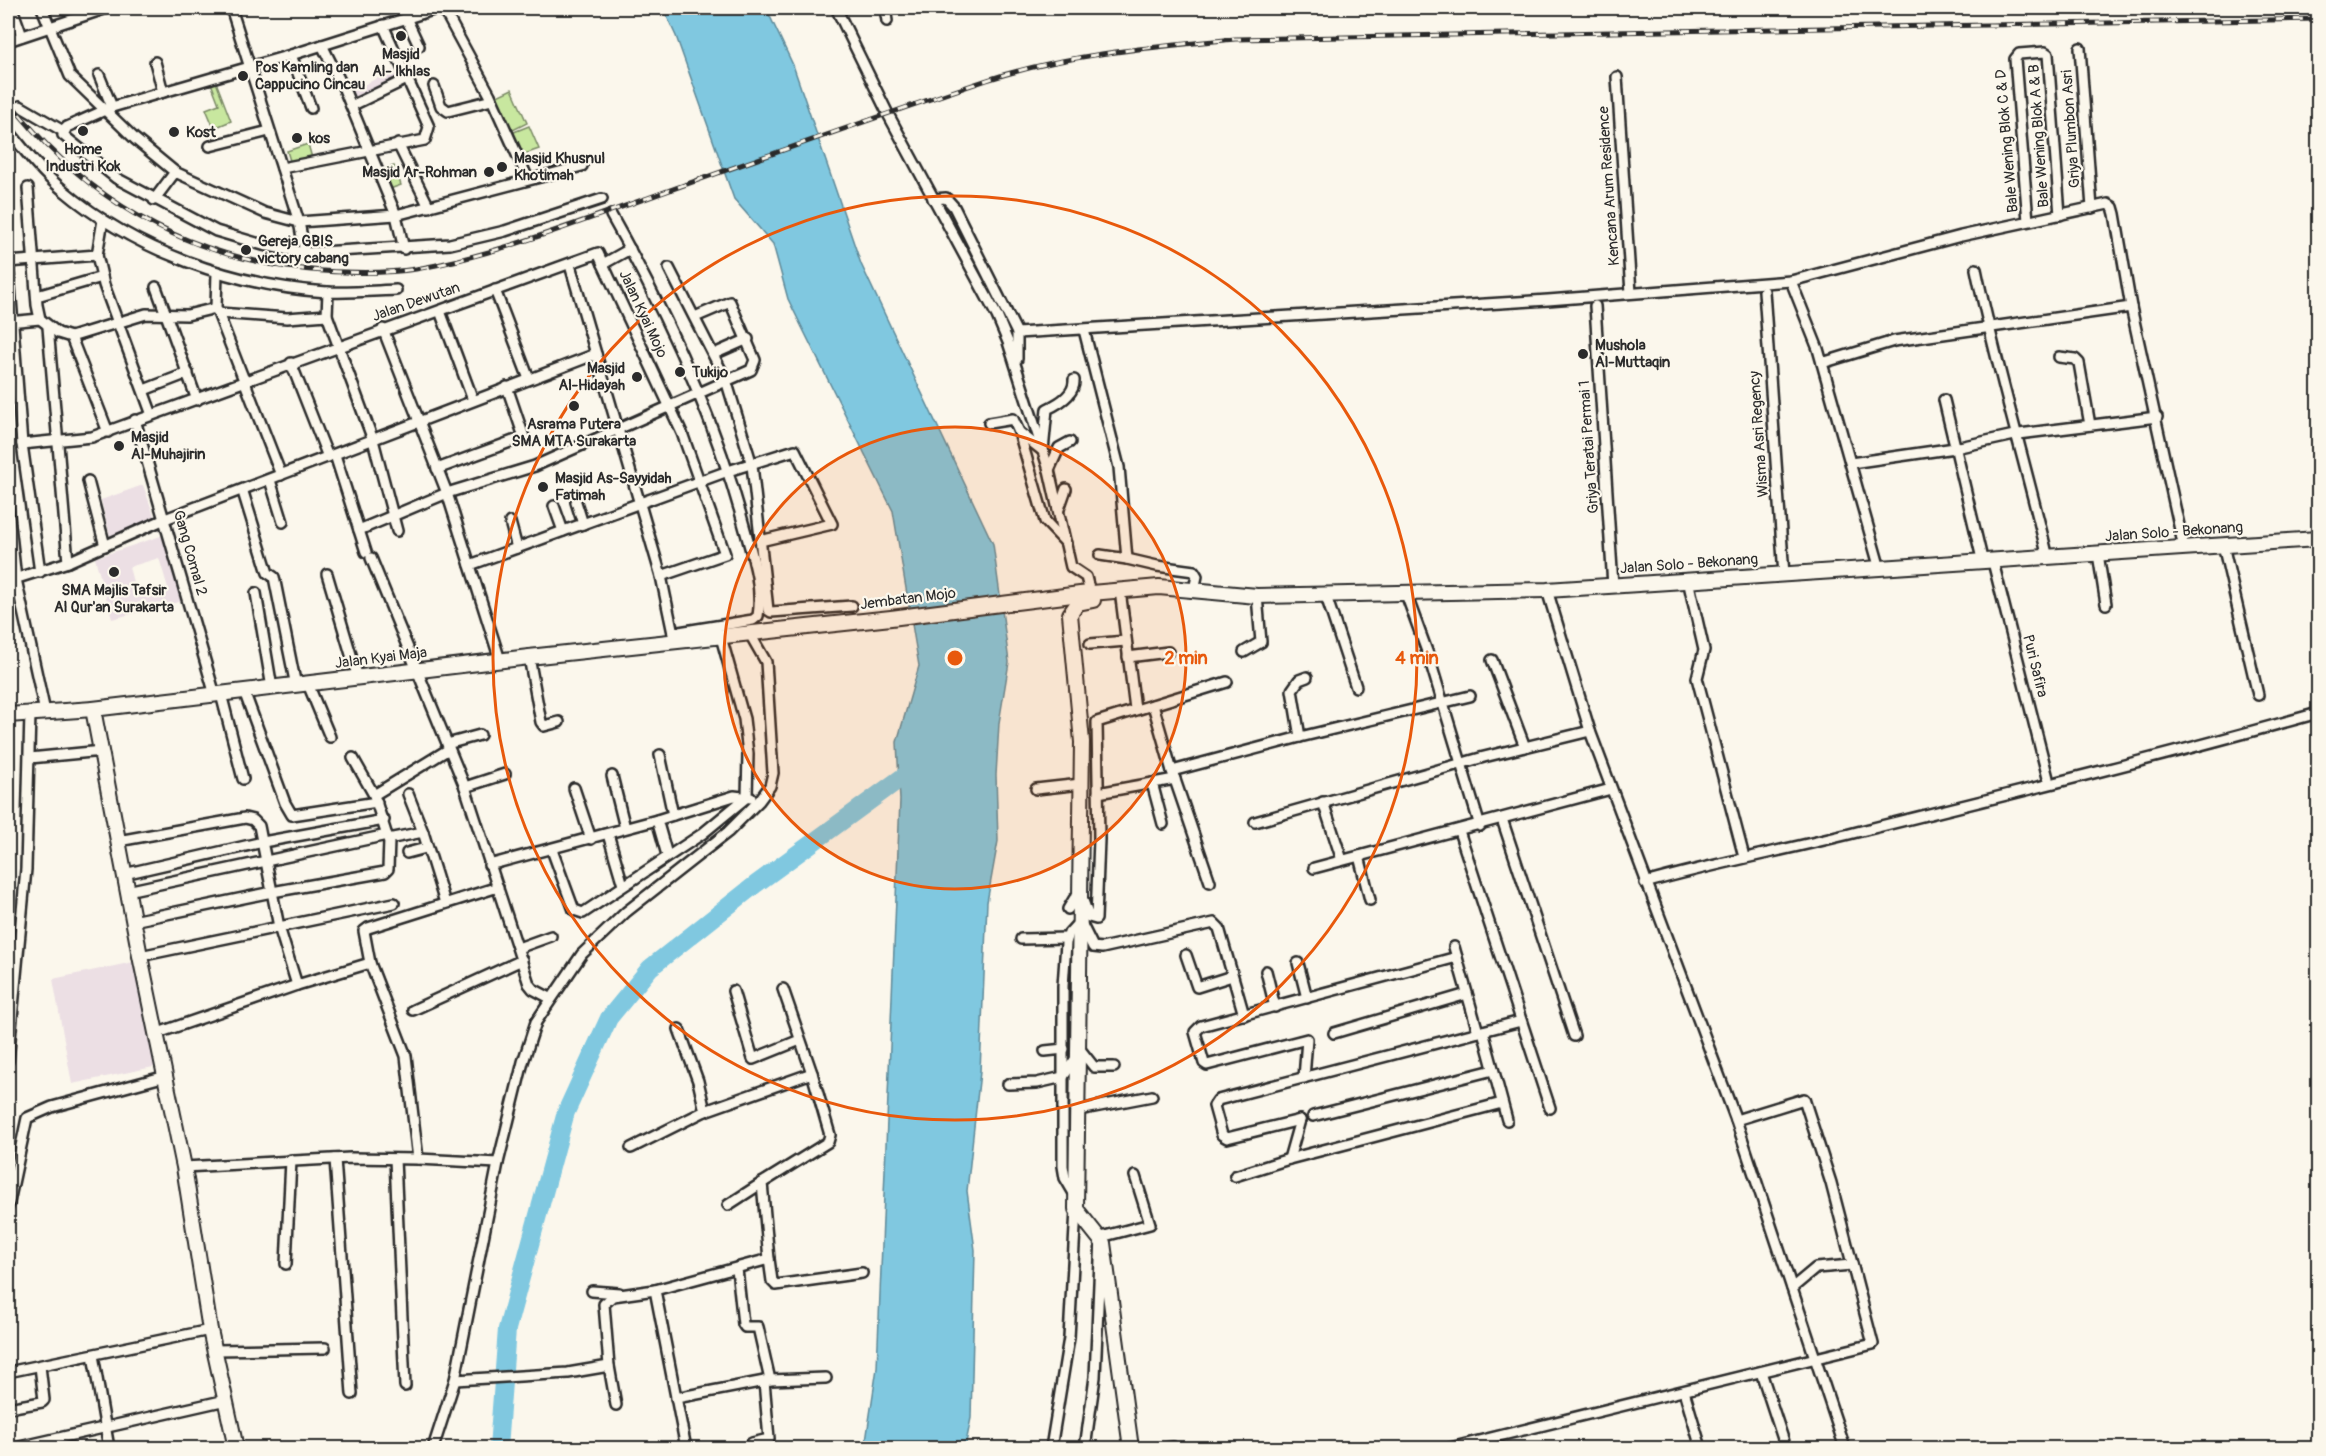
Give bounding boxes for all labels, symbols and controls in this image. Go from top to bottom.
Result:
marker: Masjid Al- Ikhlas [394,29,408,43]
place label: Masjid Al- Ikhlas [372,45,430,81]
place label: Pos Kamling dan Cappucino Cincau [255,58,366,94]
street label: Bale Wening Blok A & B [2025,64,2053,208]
street label: Bale Wening Blok C & D [1991,68,2023,214]
marker: Pos Kamling dan Cappucino Cincau [236,69,250,83]
street label: Griya Plumbon Asri [2057,69,2085,189]
street label: Kencana Arum Residence [1594,105,1624,266]
place label: Kost [186,123,217,142]
marker: Home Industri Kok [76,124,90,138]
marker: Kost [167,125,181,139]
place label: kos [308,129,330,148]
marker: kos [290,131,304,145]
place label: Home Industri Kok [45,140,121,176]
place label: Masjid Khusnul Khotimah [514,149,605,185]
marker: Masjid Khusnul Khotimah [495,160,509,174]
place label: Masjid Ar-Rohman [362,163,478,182]
marker: Masjid Ar-Rohman [482,165,496,179]
place label: Gereja GBIS victory cabang [257,232,349,268]
marker: Gereja GBIS victory cabang [239,243,253,257]
street label: Jalan Kyai Mojo [614,267,672,361]
street label: Jalan Dewutan [370,278,462,326]
place label: Mushola Al-Muttaqin [1595,336,1671,372]
marker: Mushola Al-Muttaqin [1576,347,1590,361]
place label: Masjid Al-Hidayah [558,359,625,395]
place label: Tukijo [691,363,728,382]
marker: Tukijo [673,365,687,379]
marker: Masjid Al-Hidayah [630,370,644,384]
street label: Wisma Asri Regency [1745,370,1773,498]
street label: Griya Teratai Permai 1 [1575,380,1603,514]
marker: Asrama Putera SMA MTA Surakarta [567,399,581,413]
place label: Asrama Putera SMA MTA Surakarta [512,415,636,451]
place label: Masjid Al-Muhajirin [131,428,206,464]
marker: Masjid Al-Muhajirin [112,439,126,453]
place label: Masjid As-Sayyidah Fatimah [555,469,672,505]
marker: Masjid As-Sayyidah Fatimah [536,480,550,494]
street label: Gang Comal 2 [169,508,211,598]
street label: Jalan Solo - Bekonang [2104,518,2244,546]
street label: Jalan Solo - Bekonang [1619,550,1759,578]
marker: SMA Majlis Tafsir Al Qur'an Surakarta [107,565,121,579]
place label: SMA Majlis Tafsir Al Qur'an Surakarta [54,581,174,617]
street label: Jembatan Mojo [859,584,957,614]
street label: Puri Safira [2018,633,2052,699]
street label: Jalan Kyai Maja [334,643,428,673]
text: 2 min [1164,647,1208,670]
text: 4 min [1395,647,1439,670]
centre of rings [945,648,965,668]

